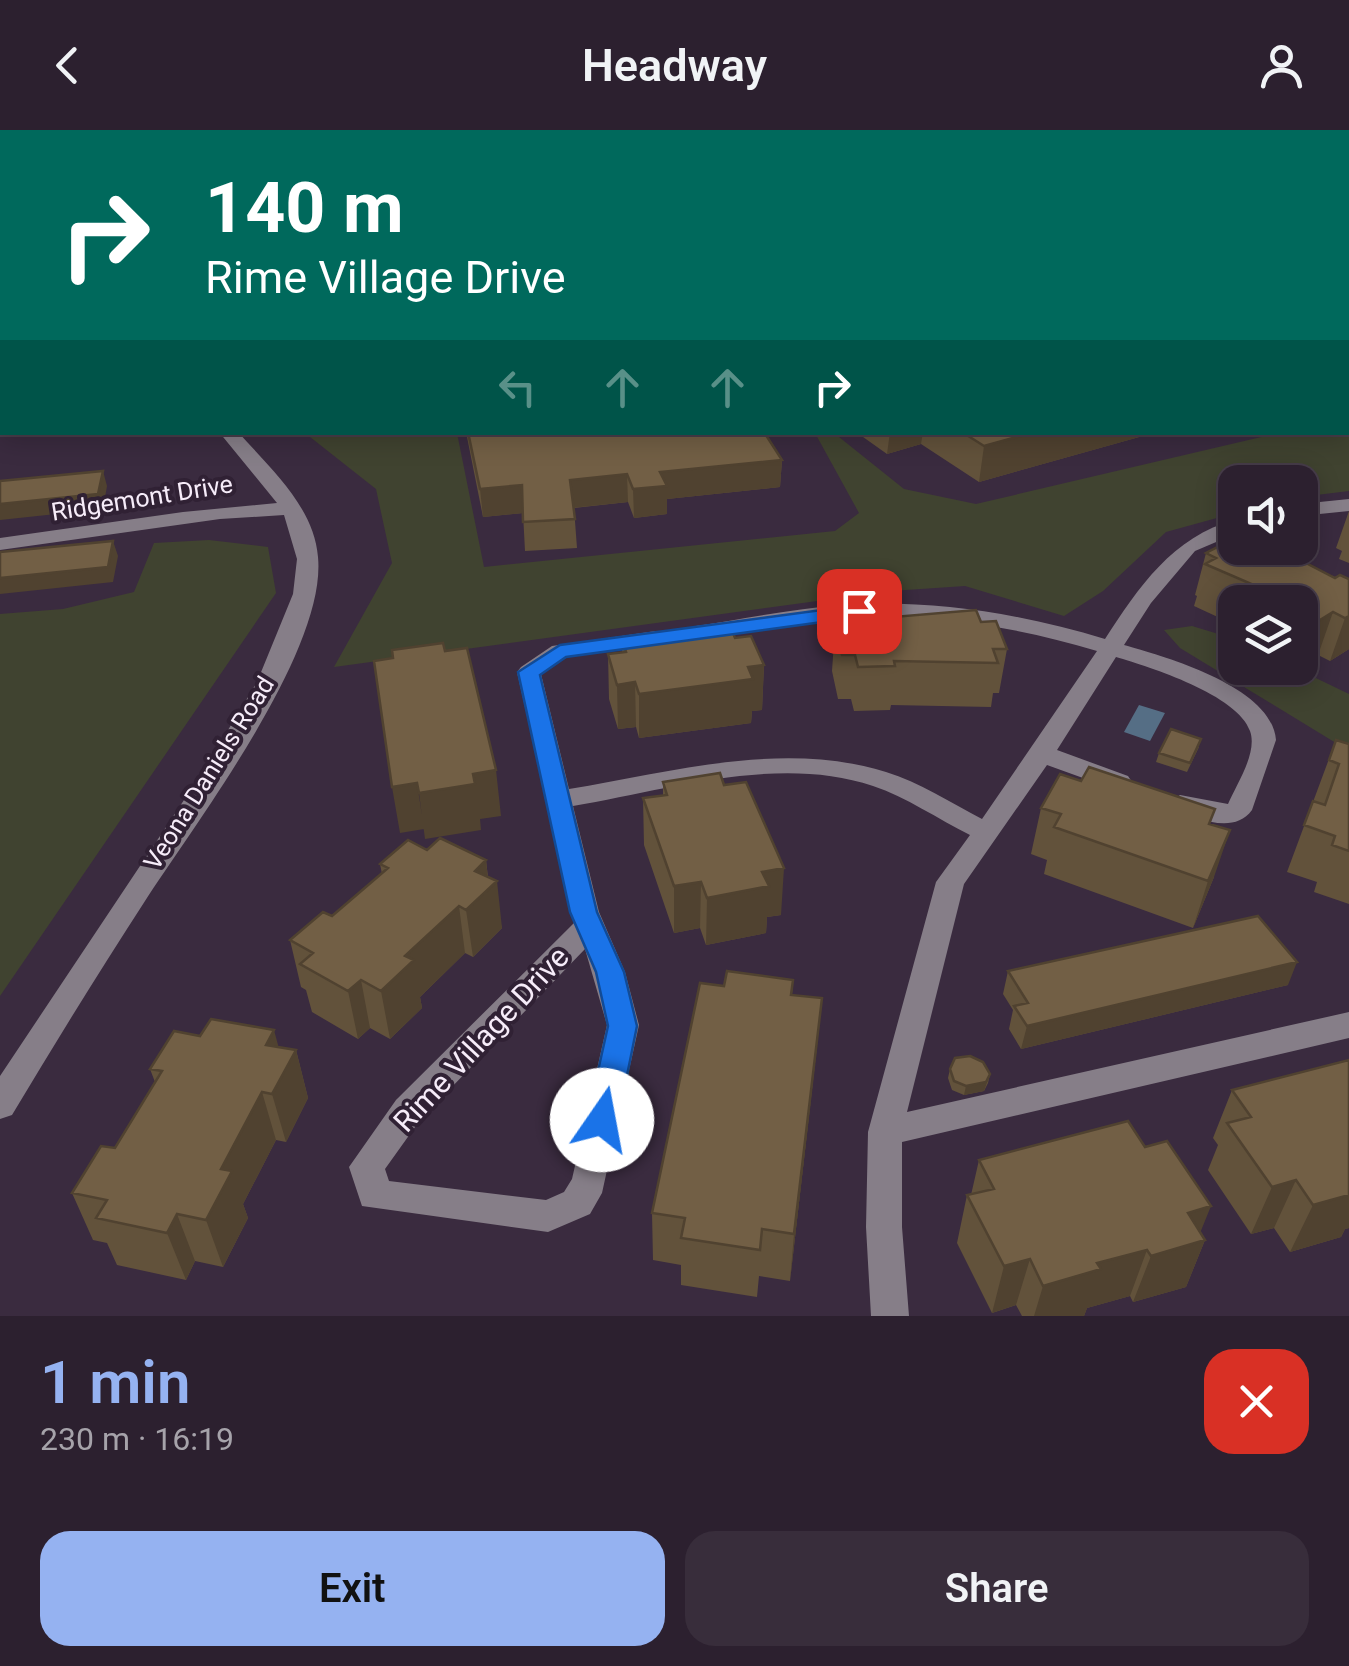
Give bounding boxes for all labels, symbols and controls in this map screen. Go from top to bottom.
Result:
icon: back [40,38,95,93]
icon: person [1254,38,1309,93]
text: Headway [582,39,767,92]
text: 140 m [205,167,404,249]
icon: right [40,170,170,300]
text: Rime Village Drive [205,251,566,304]
icon: left [490,360,545,415]
icon: ahead [595,360,650,415]
icon: ahead [700,360,755,415]
icon: right [805,360,860,415]
map controls [1218,465,1318,685]
button: sound [1218,465,1318,565]
street label: Ridgemont Drive [49,469,235,527]
pin [817,569,902,654]
icon: arrive [832,584,887,639]
button: layers [1218,585,1318,685]
street label: Veona Daniels Road [138,671,280,875]
street label: Rime Village Drive [386,939,576,1139]
position arrow [550,1068,654,1172]
text: 1 min [40,1347,190,1418]
button: close [1204,1349,1309,1454]
text: 230 m · 16:19 [40,1420,234,1458]
button: Exit [40,1531,665,1646]
button: Share [685,1531,1309,1646]

